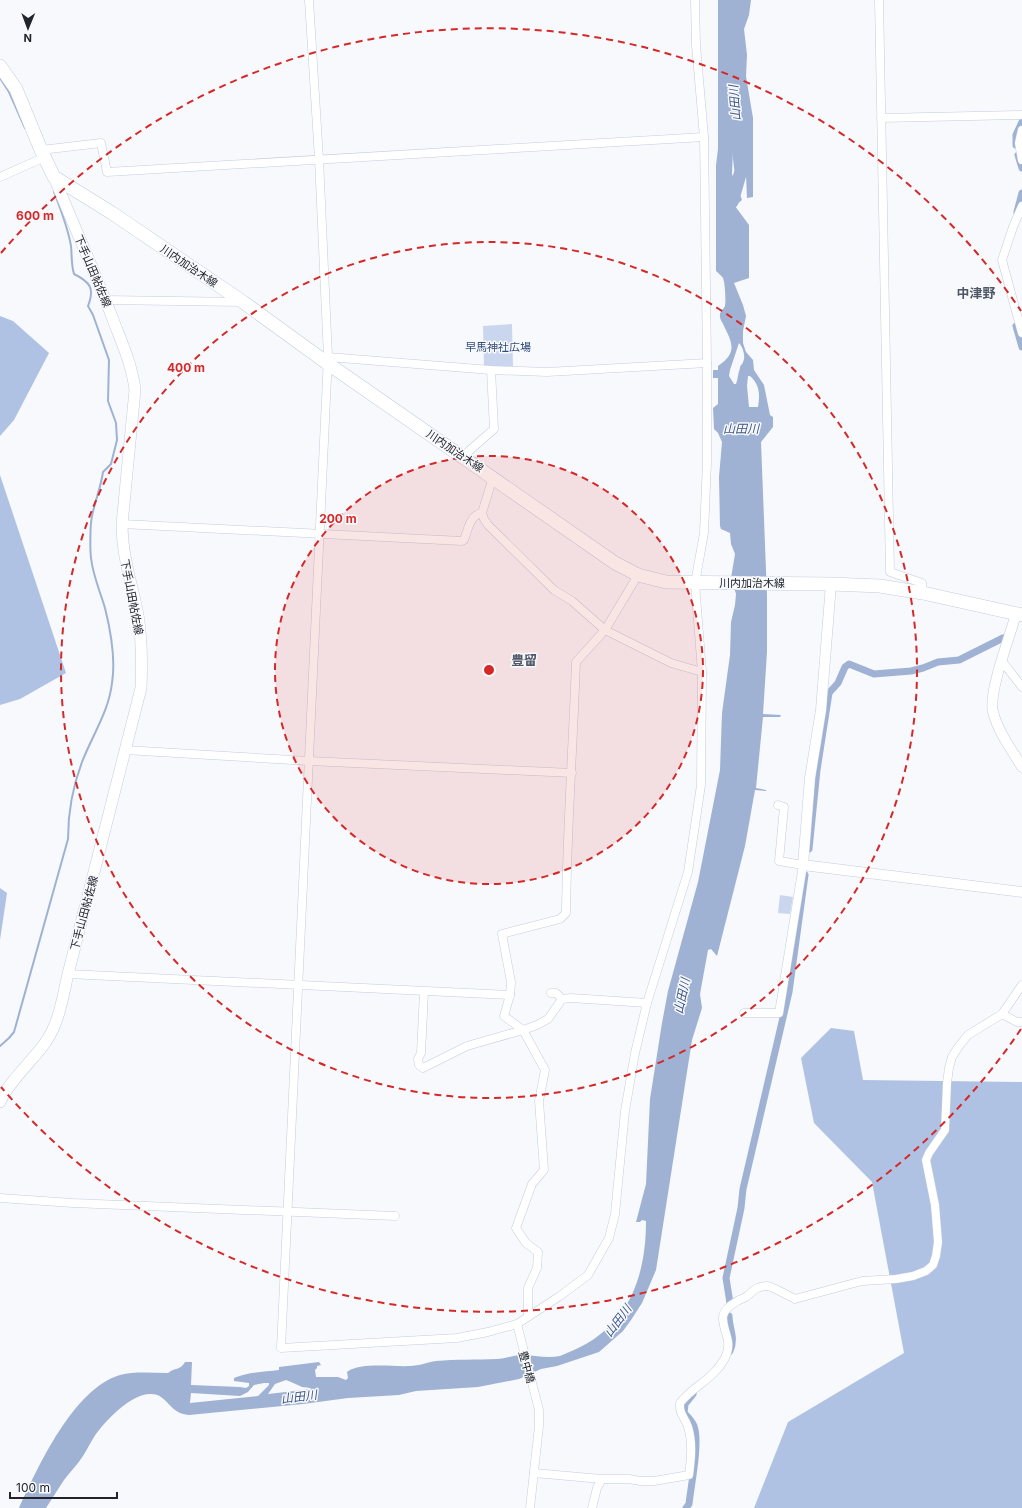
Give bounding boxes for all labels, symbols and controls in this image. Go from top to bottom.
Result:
north arrow [8,8,48,48]
text: N [24,31,32,45]
water label: 山田川 [725,82,744,122]
text: 600 m [16,208,54,223]
street label: 下手山田帖佐線 [72,233,114,309]
street label: 川内加治木線 [158,242,220,290]
district label: 中津野 [956,285,996,301]
park label: 早馬神社広場 [465,340,531,354]
text: 400 m [167,360,205,375]
water label: 山田川 [723,421,761,436]
street label: 川内加治木線 [424,427,486,475]
text: 200 m [319,511,357,526]
street label: 下手山田帖佐線 [118,558,146,636]
street label: 川内加治木線 [719,576,785,590]
district label: 豊留 [511,652,537,668]
centre of rings [482,663,496,677]
street label: 下手山田帖佐線 [67,874,101,952]
water label: 山田川 [670,975,693,1015]
water label: 山田川 [601,1300,636,1340]
street label: 豊中橋 [516,1349,538,1385]
water label: 山田川 [280,1387,320,1406]
scale bar [10,1474,117,1500]
text: 100 m [16,1480,50,1495]

